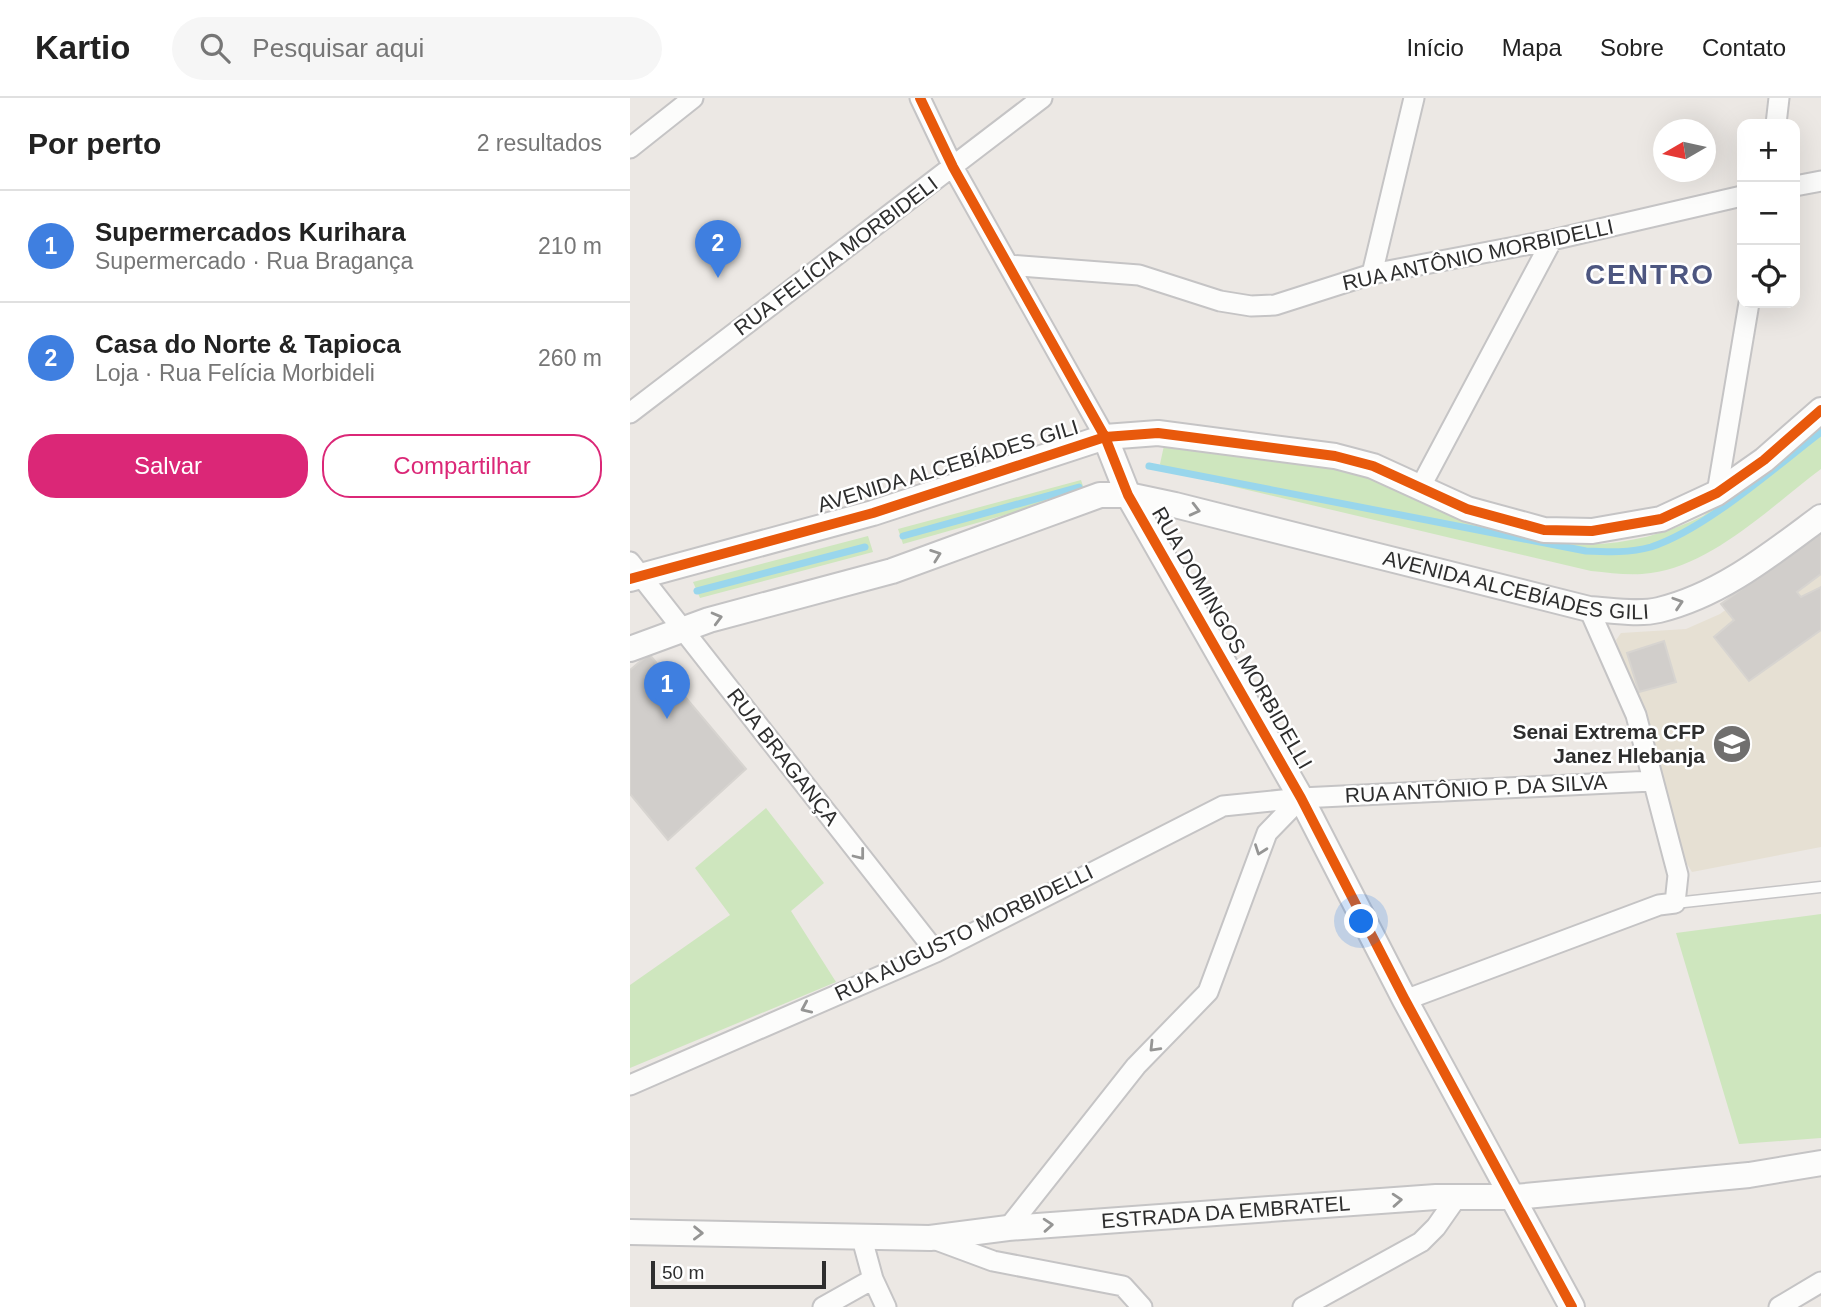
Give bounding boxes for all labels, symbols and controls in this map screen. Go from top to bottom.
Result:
search box [172,17,662,80]
text: Kartio [35,29,130,66]
icon: search [196,29,234,67]
text: Pesquisar aqui [252,33,424,63]
text: Início [1406,34,1464,61]
text: Mapa [1502,34,1562,61]
text: Sobre [1600,34,1664,61]
text: Contato [1702,34,1786,61]
north arrow [1653,119,1716,182]
map controls [1737,119,1800,308]
button: + [1737,119,1800,182]
text: Por perto [28,127,161,160]
text: 2 resultados [477,130,602,156]
street label: RUA FELÍCIA MORBIDELI [730,172,942,340]
button: − [1737,182,1800,245]
street label: RUA ANTÔNIO MORBIDELLI [1340,215,1616,295]
text: Supermercados Kurihara [95,217,406,247]
pin: 2 [695,220,741,278]
text: 1 [45,233,57,259]
text: 210 m [538,233,602,259]
button: locate [1737,245,1800,308]
text: Supermercado · Rua Bragança [95,248,413,274]
district label: CENTRO [1585,259,1715,290]
text: Casa do Norte & Tapioca [95,329,401,359]
text: 2 [45,345,57,371]
text: 260 m [538,345,602,371]
text: Loja · Rua Felícia Morbideli [95,360,375,386]
street label: AVENIDA ALCEBÍADES GILI [815,415,1081,516]
button: Salvar [28,434,308,498]
button: Compartilhar [322,434,602,498]
one-way arrow [1188,502,1200,516]
street label: RUA DOMINGOS MORBIDELLI [1148,503,1317,773]
street label: AVENIDA ALCEBÍADES GILI [1381,546,1650,623]
one-way arrow [929,549,941,563]
one-way arrow [1671,597,1684,611]
one-way arrow [711,611,723,626]
pin: 1 [644,661,690,719]
street label: RUA BRAGANÇA [723,684,844,830]
place label: Senai Extrema CFP Janez Hlebanja [1512,720,1705,767]
school or university icon: Senai Extrema CFP Janez Hlebanja [1711,723,1753,765]
street label: RUA ANTÔNIO P. DA SILVA [1344,770,1608,807]
one-way arrow [1254,844,1268,856]
one-way arrow [852,848,865,860]
street label: RUA AUGUSTO MORBIDELLI [831,860,1097,1005]
your location [1344,904,1378,938]
one-way arrow [801,1000,813,1014]
one-way arrow [1150,1039,1163,1052]
street label: ESTRADA DA EMBRATEL [1100,1191,1351,1232]
one-way arrow [1391,1193,1402,1208]
one-way arrow [1042,1218,1053,1233]
one-way arrow [693,1225,704,1241]
scale bar [651,1258,826,1290]
text: 50 m [662,1262,704,1283]

